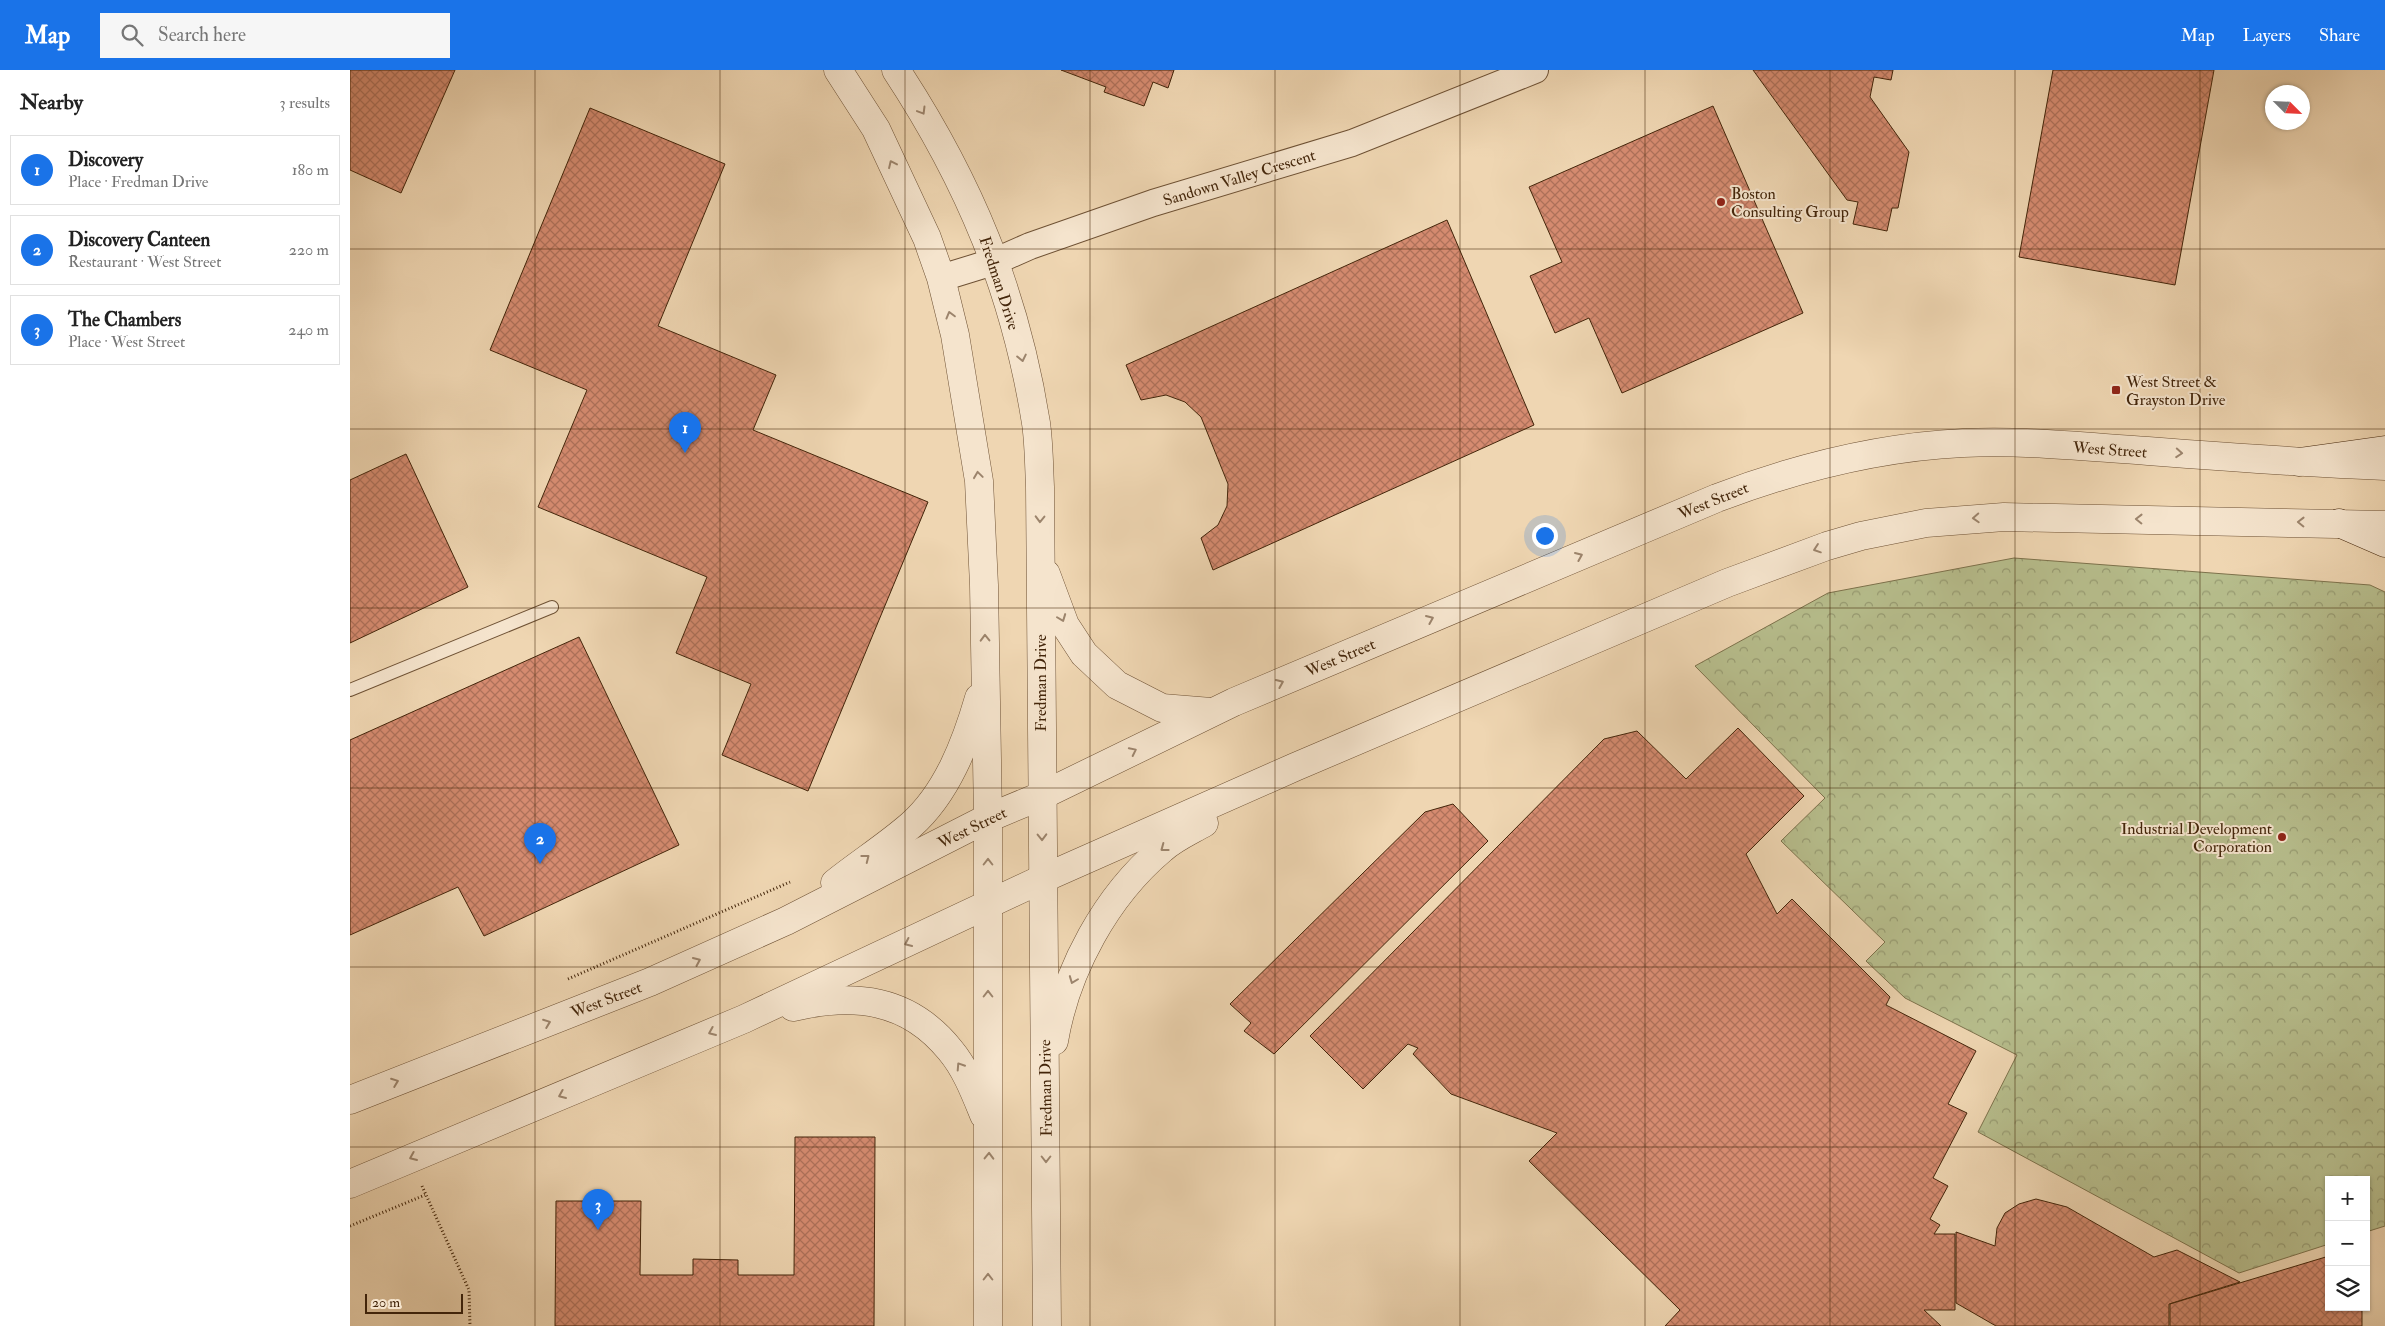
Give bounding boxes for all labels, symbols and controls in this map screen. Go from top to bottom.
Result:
search box [100,13,450,58]
text: Map [25,20,70,51]
icon: search [118,21,146,49]
text: Search here [158,23,246,47]
text: Map [2181,24,2215,47]
text: Layers [2243,24,2291,47]
text: Share [2319,24,2360,47]
north arrow [2265,85,2310,130]
text: Nearby [20,89,83,116]
text: 3 results [279,93,330,113]
one-way arrow [916,106,925,115]
street label: Sandown Valley Crescent [1161,145,1318,211]
text: Discovery [68,148,143,172]
text: 1 [34,160,40,180]
text: 180 m [292,160,329,180]
one-way arrow [888,160,898,169]
text: Place · Fredman Drive [68,172,208,192]
place label: Boston Consulting Group [1731,184,1849,223]
marker: Boston Consulting Group [1715,196,1727,208]
text: Discovery Canteen [68,228,210,252]
street label: Fredman Drive [974,234,1024,333]
text: 2 [33,240,41,260]
text: 220 m [289,240,329,260]
text: Restaurant · West Street [68,252,221,272]
text: The Chambers [68,308,181,332]
one-way arrow [945,311,956,320]
text: 3 [34,320,40,340]
text: 240 m [288,320,329,340]
text: Place · West Street [68,332,185,352]
one-way arrow [1016,353,1027,362]
place label: West Street & Grayston Drive [2125,372,2226,410]
marker: West Street & Grayston Drive [2110,384,2122,396]
pin: 1 [669,412,701,453]
street label: West Street [2071,437,2148,463]
one-way arrow [2175,448,2183,459]
one-way arrow [973,471,983,480]
street label: West Street [1674,478,1751,524]
one-way arrow [1972,513,1980,524]
one-way arrow [2135,514,2142,524]
one-way arrow [1035,515,1045,523]
one-way arrow [2297,517,2305,527]
your location [1532,523,1558,549]
one-way arrow [1814,543,1822,553]
one-way arrow [1574,552,1583,563]
one-way arrow [1057,614,1067,622]
one-way arrow [1425,615,1434,626]
one-way arrow [980,633,990,641]
street label: Fredman Drive [1031,634,1051,732]
street label: West Street [1301,634,1378,682]
one-way arrow [1275,678,1284,689]
one-way arrow [1128,747,1137,757]
street label: West Street [934,803,1010,854]
place label: Industrial Development Corporation [2121,819,2272,858]
pin: 2 [524,823,556,864]
marker: Industrial Development Corporation [2276,831,2288,843]
one-way arrow [1036,833,1047,841]
one-way arrow [1160,842,1170,851]
one-way arrow [860,856,869,864]
one-way arrow [983,858,993,866]
one-way arrow [904,936,913,947]
one-way arrow [692,957,701,968]
one-way arrow [1069,975,1079,983]
street label: West Street [567,977,645,1023]
one-way arrow [983,990,993,998]
one-way arrow [542,1019,551,1029]
one-way arrow [708,1026,717,1036]
street label: Fredman Drive [1035,1039,1057,1137]
one-way arrow [957,1062,967,1071]
one-way arrow [391,1078,399,1088]
one-way arrow [559,1089,567,1099]
one-way arrow [409,1151,418,1162]
one-way arrow [983,1152,994,1160]
one-way arrow [1040,1155,1051,1163]
map controls [2325,1176,2370,1311]
button: + [2325,1176,2370,1221]
pin: 3 [582,1189,614,1230]
button: − [2325,1221,2370,1266]
button: layers [2325,1266,2370,1311]
one-way arrow [983,1273,993,1281]
scale bar [365,1291,462,1314]
text: 20 m [372,1294,400,1311]

